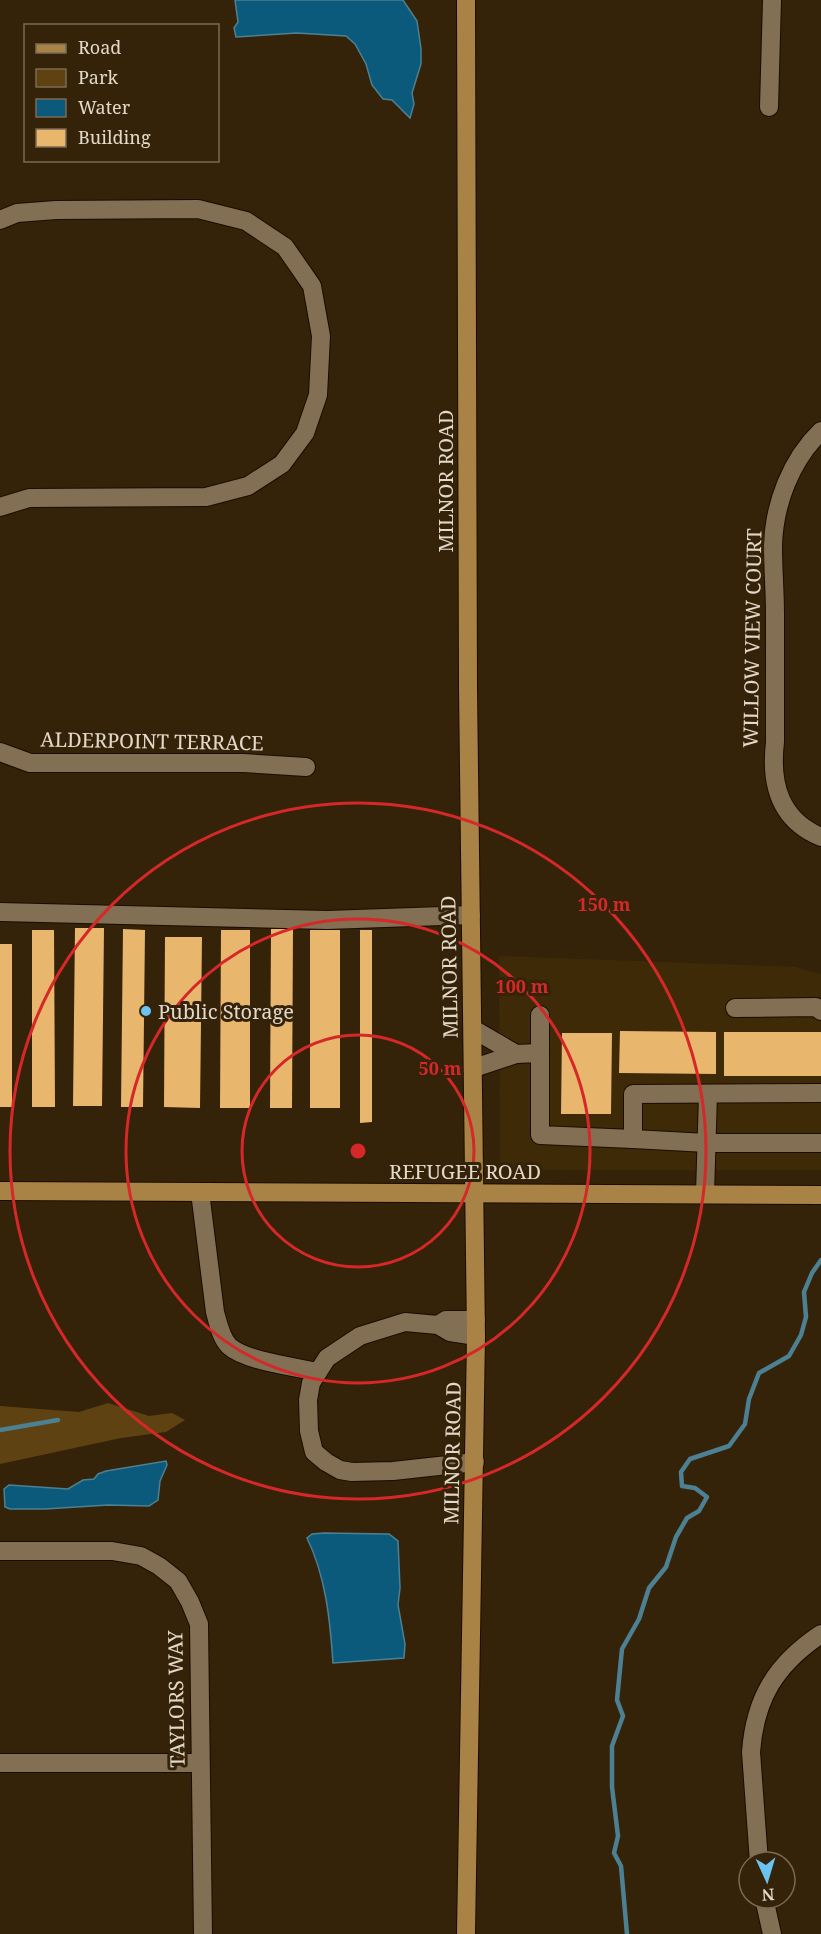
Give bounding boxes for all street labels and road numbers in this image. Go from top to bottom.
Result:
street label: MILNOR ROAD [432,410,459,552]
street label: WILLOW VIEW COURT [737,528,767,748]
street label: ALDERPOINT TERRACE [40,726,264,756]
street label: MILNOR ROAD [434,895,464,1039]
street label: REFUGEE ROAD [389,1158,541,1185]
street label: MILNOR ROAD [437,1381,467,1525]
street label: TAYLORS WAY [161,1630,191,1768]

